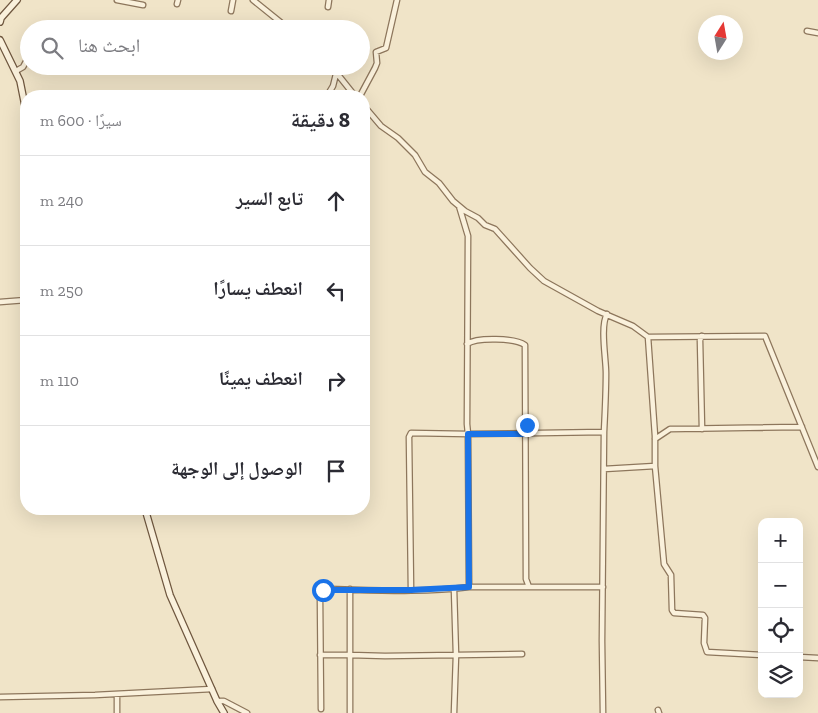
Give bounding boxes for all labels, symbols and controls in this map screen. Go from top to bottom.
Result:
north arrow [698,15,743,60]
search box [20,20,370,75]
icon: search [38,34,66,62]
text: ابحث هنا [78,34,140,57]
text: 8 دقيقة [291,107,350,132]
text: سيرًا · 600 m [40,111,122,130]
text: تابع السير [236,187,303,210]
icon: ahead [322,187,350,215]
text: 240 m [40,191,84,210]
text: انعطف يسارًا [213,277,303,300]
icon: left [322,277,350,305]
text: 250 m [40,281,83,300]
text: انعطف يمينًا [219,367,303,390]
icon: right [322,367,350,395]
text: 110 m [40,371,79,390]
route end [516,414,539,437]
text: الوصول إلى الوجهة [171,457,303,480]
icon: arrive [322,457,350,485]
map controls [758,518,803,698]
button: + [758,518,803,563]
button: − [758,563,803,608]
route start [312,579,335,602]
button: locate [758,608,803,653]
button: layers [758,653,803,698]

